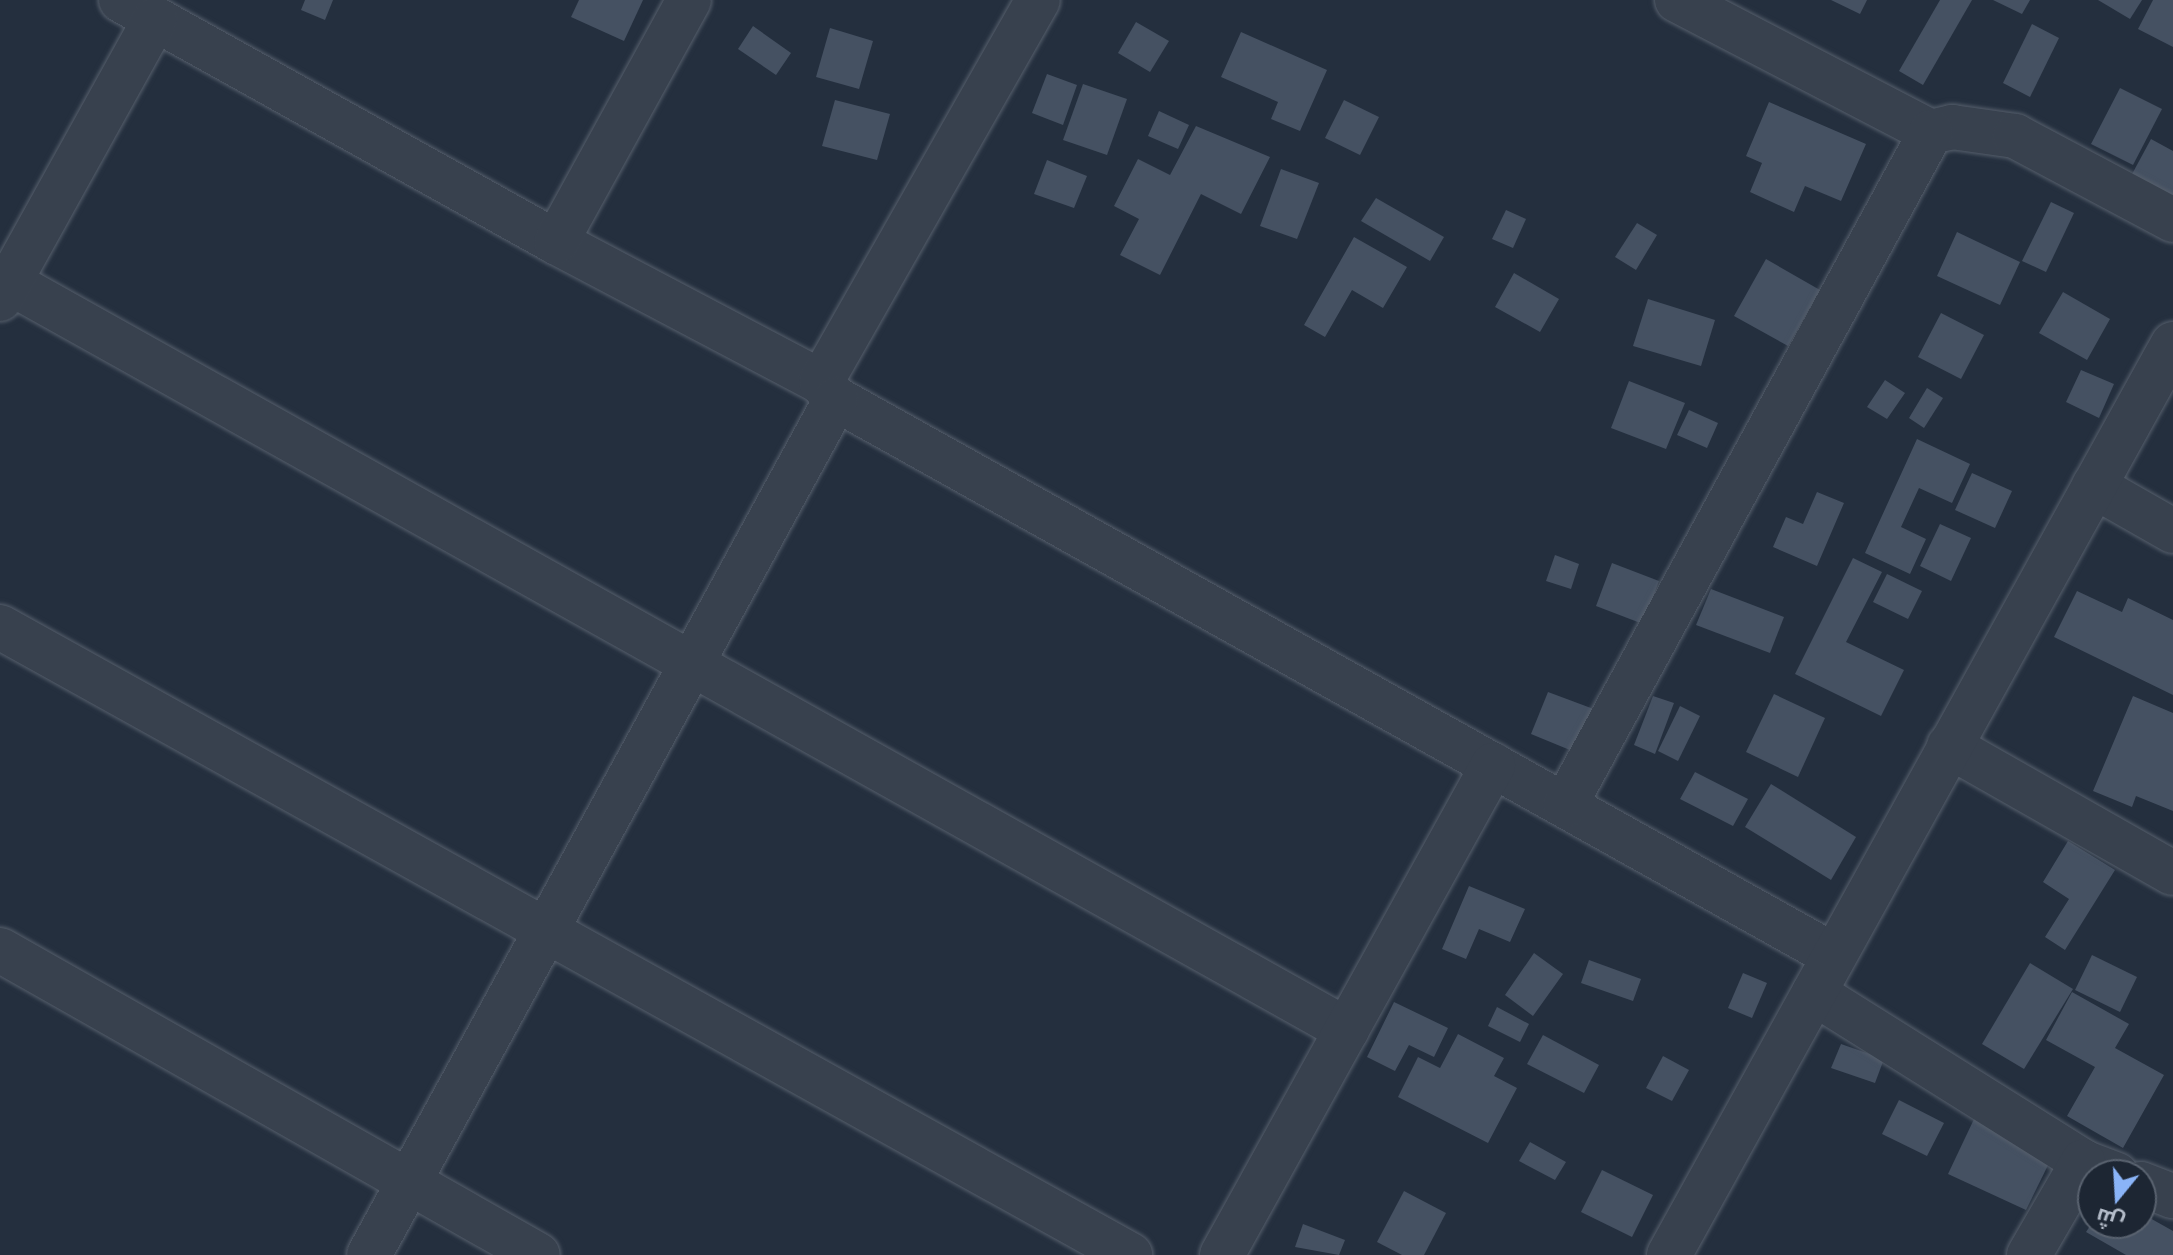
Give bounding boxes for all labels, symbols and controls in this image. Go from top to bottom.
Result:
north arrow [2077,1159,2157,1239]
text: ش [2092,1203,2128,1238]

